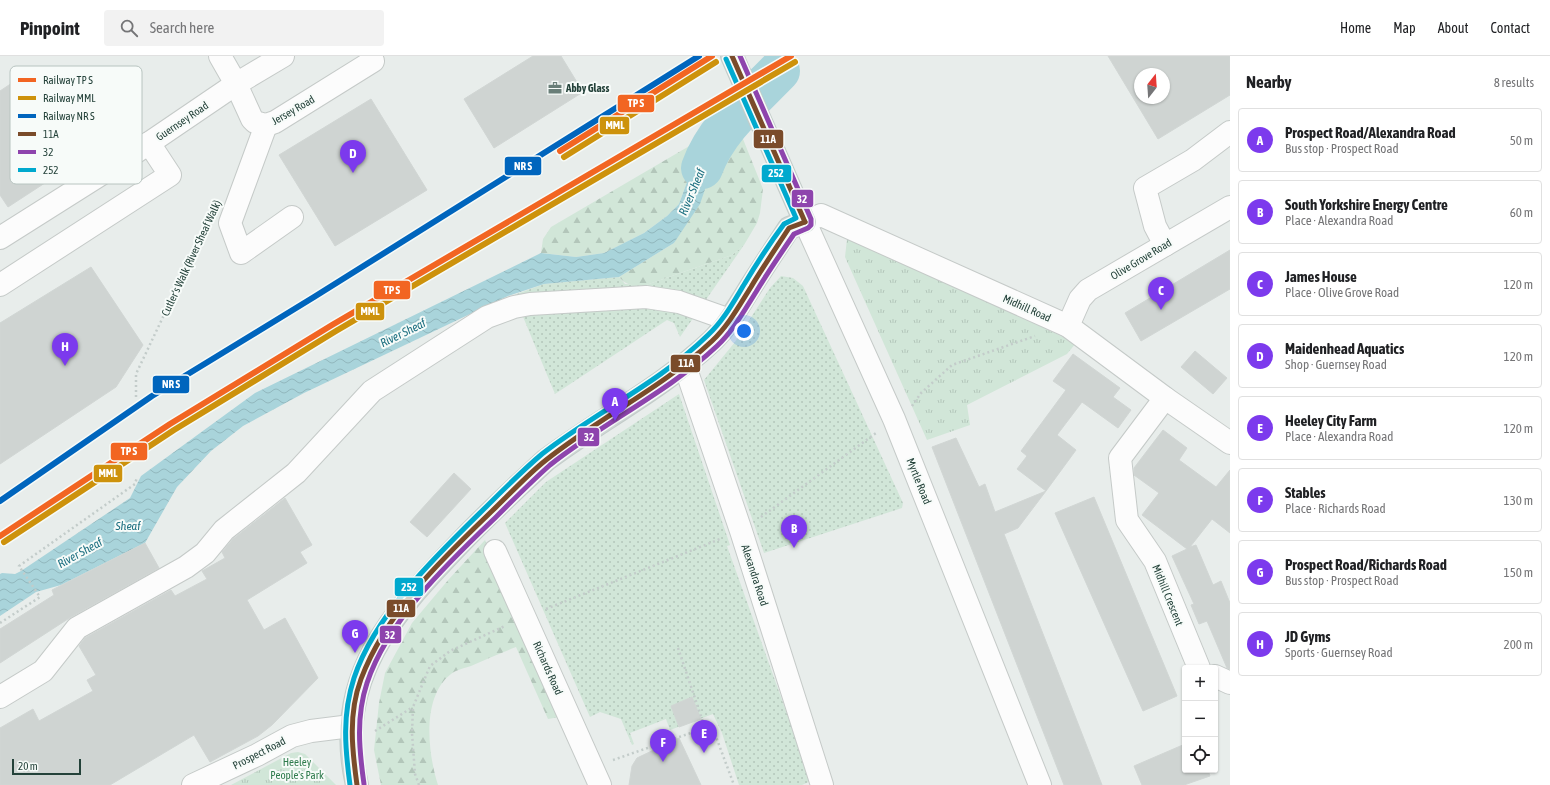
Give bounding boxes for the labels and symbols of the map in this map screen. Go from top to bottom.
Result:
legend [10,66,142,184]
north arrow [1134,68,1170,104]
text: Railway TP S [43,74,93,86]
office icon: Abby Glass [547,80,563,96]
place label: Abby Glass [565,82,609,94]
text: Railway MML [43,92,96,104]
street label: Jersey Road [269,93,317,127]
line badge: TP S [617,94,655,113]
text: TP S [628,97,645,109]
street label: Guernsey Road [154,99,210,143]
text: Railway NR S [43,110,95,122]
line badge: MML [599,116,630,135]
text: MML [606,119,625,131]
text: 11A [43,128,59,140]
line badge: 11A [753,129,784,149]
text: 11A [760,133,776,145]
pin: D [340,140,366,173]
text: 32 [43,146,53,158]
line badge: NR S [504,156,542,176]
text: NR S [514,160,532,172]
text: 252 [43,164,59,176]
line badge: 252 [761,164,792,183]
water label: River Sheaf [676,166,708,217]
text: 252 [768,167,784,179]
line badge: 32 [791,189,814,208]
text: 32 [797,193,807,205]
street label: Cutler's Walk (River Sheaf Walk) [159,198,223,318]
street label: Olive Grove Road [1108,236,1174,282]
pin: C [1148,277,1174,310]
line badge: TP S [373,280,411,300]
text: TP S [384,284,401,296]
street label: Midhill Road [1001,292,1053,324]
line badge: MML [355,302,385,321]
text: MML [361,305,380,317]
water label: River Sheaf [378,316,429,350]
your location [734,321,754,341]
pin: H [52,333,78,366]
line badge: 11A [670,354,701,373]
text: 11A [678,357,694,369]
line badge: NR S [152,375,190,394]
text: NR S [162,378,180,390]
pin: A [602,388,628,421]
line badge: 32 [577,427,600,447]
text: 32 [584,431,594,443]
line badge: TP S [110,442,148,461]
text: TP S [121,445,138,457]
street label: Myrtle Road [904,456,934,506]
line badge: MML [93,464,123,483]
text: MML [99,467,118,479]
pin: B [781,515,807,548]
water label: Sheaf [115,519,141,533]
water label: River Sheaf [55,535,105,571]
street label: Alexandra Road [739,543,771,607]
street label: Midhill Crescent [1150,563,1186,627]
line badge: 252 [394,577,424,597]
text: 252 [401,581,417,593]
line badge: 11A [386,599,416,618]
text: 11A [393,602,409,614]
pin: G [342,620,368,653]
line badge: 32 [379,625,402,644]
text: 32 [385,629,395,641]
street label: Richards Road [531,639,565,697]
pin: E [691,720,717,753]
pin: F [650,729,676,762]
street label: Prospect Road [231,735,287,771]
park label: Heeley People's Park [270,756,324,781]
scale bar [12,757,81,776]

